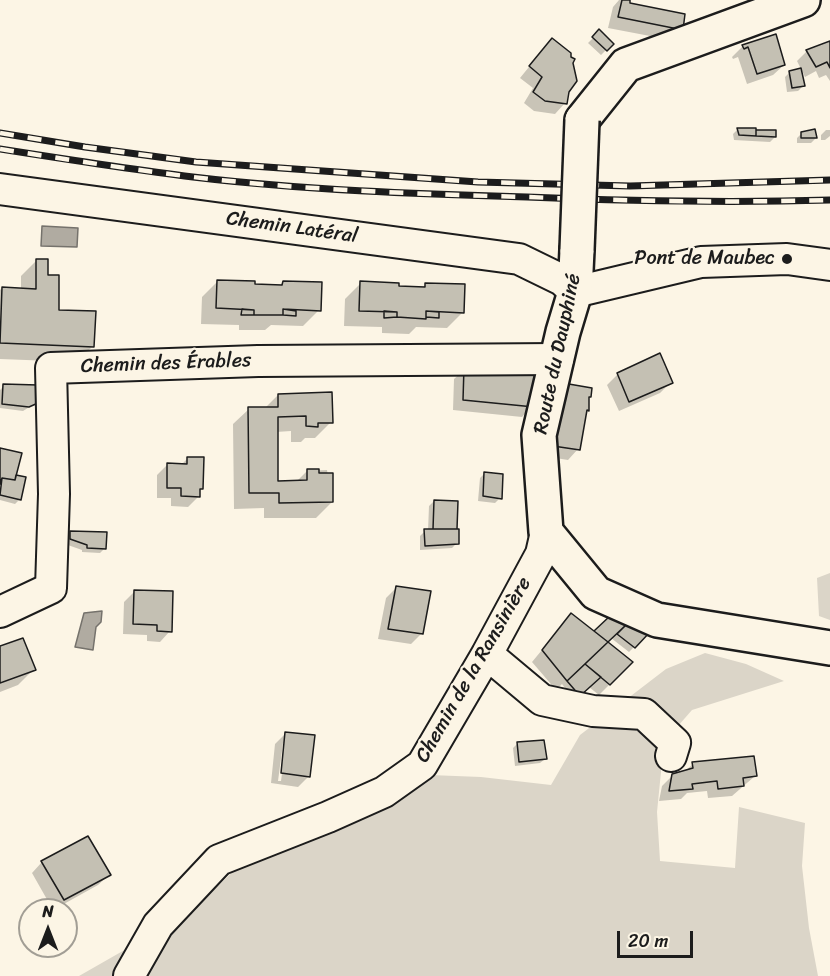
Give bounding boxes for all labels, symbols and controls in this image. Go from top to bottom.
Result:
street label: Chemin Latéral [225,207,359,249]
place label: Pont de Maubec [634,247,775,271]
marker: Pont de Maubec [780,252,794,266]
street label: Route du Dauphiné [529,272,587,436]
street label: Chemin des Érables [80,349,252,379]
street label: Chemin de la Ransinière [411,573,537,767]
text: N [42,897,54,926]
north arrow [18,898,78,958]
scale bar [620,919,696,957]
text: 20 m [628,925,668,957]

